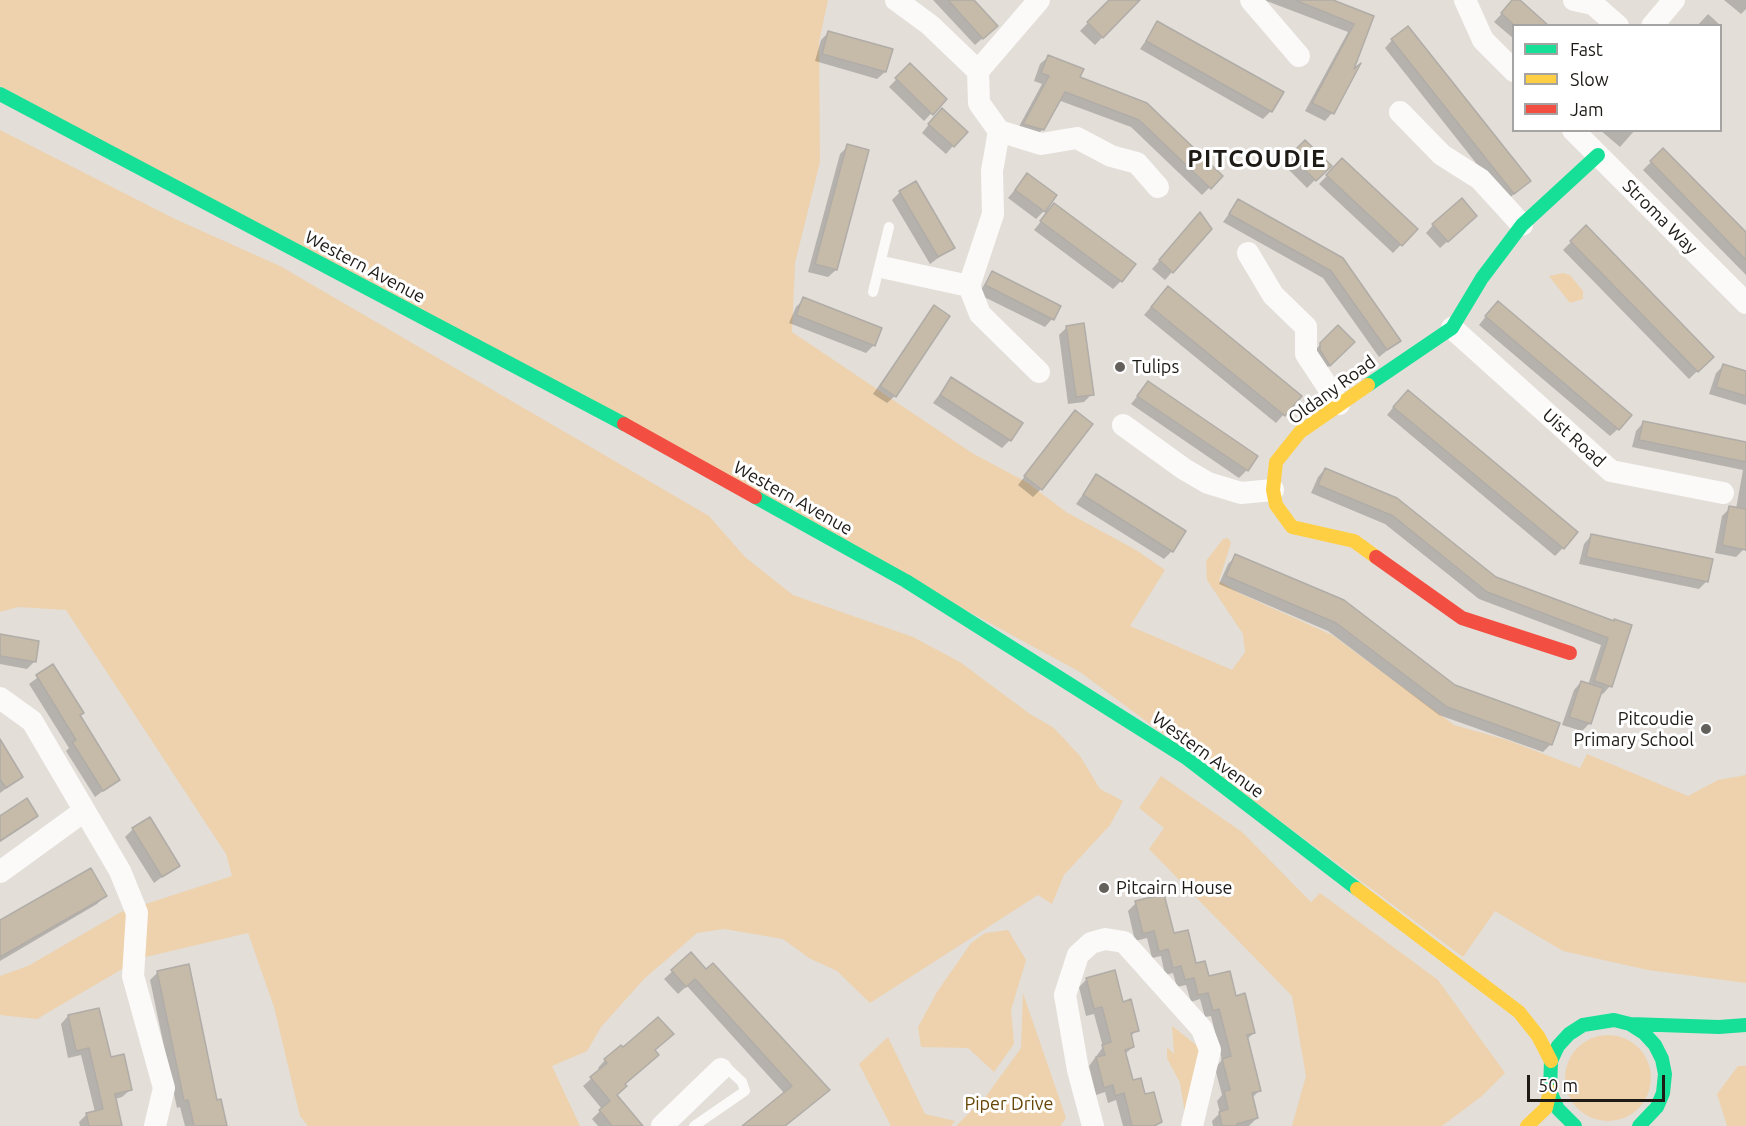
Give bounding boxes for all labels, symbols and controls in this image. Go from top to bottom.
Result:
legend [1512,24,1722,132]
text: Fast [1570,39,1603,59]
text: Slow [1570,69,1609,89]
text: Jam [1570,99,1604,119]
district label: PITCOUDIE [1187,145,1327,173]
street label: Stroma Way [1618,175,1702,259]
street label: Western Avenue [301,226,429,308]
street label: Oldany Road [1284,351,1380,429]
place label: Tulips [1132,356,1179,378]
marker: Tulips [1113,360,1127,374]
street label: Uist Road [1538,404,1610,472]
street label: Western Avenue [730,456,856,540]
street label: Western Avenue [1148,707,1268,803]
place label: Pitcoudie Primary School [1573,708,1694,750]
marker: Pitcoudie Primary School [1699,722,1713,736]
place label: Pitcairn House [1116,877,1232,899]
marker: Pitcairn House [1097,881,1111,895]
scale bar [1530,1063,1668,1101]
text: 50 m [1538,1075,1578,1095]
park label: Piper Drive [964,1093,1054,1115]

